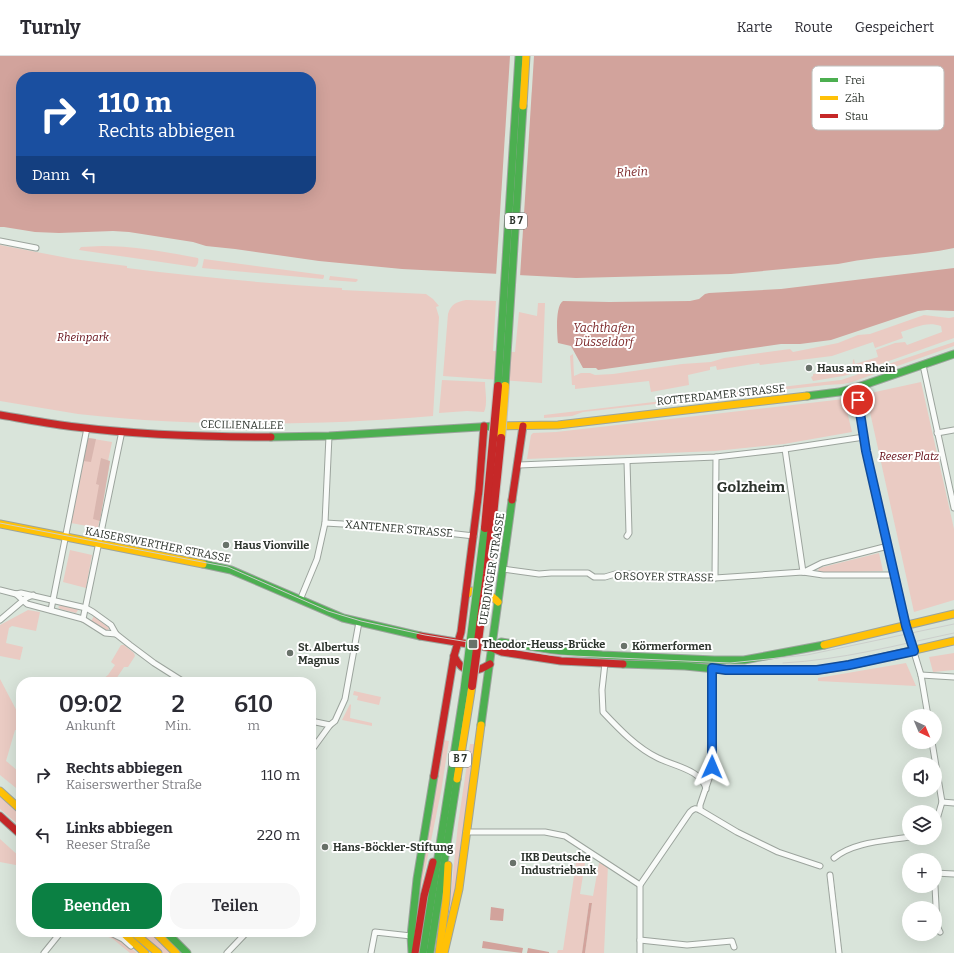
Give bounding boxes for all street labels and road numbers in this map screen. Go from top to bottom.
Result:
road number: B 7 [505,213,527,229]
street label: ROTTERDAMER STRASSE [656,382,786,408]
street label: CECILIENALLEE [200,418,284,432]
street label: UERDINGER STRASSE [477,512,507,626]
street label: XANTENER STRASSE [344,518,454,540]
street label: KAISERSWERTHER STRASSE [84,524,232,566]
street label: ORSOYER STRASSE [614,570,714,584]
road number: B 7 [449,751,471,767]

